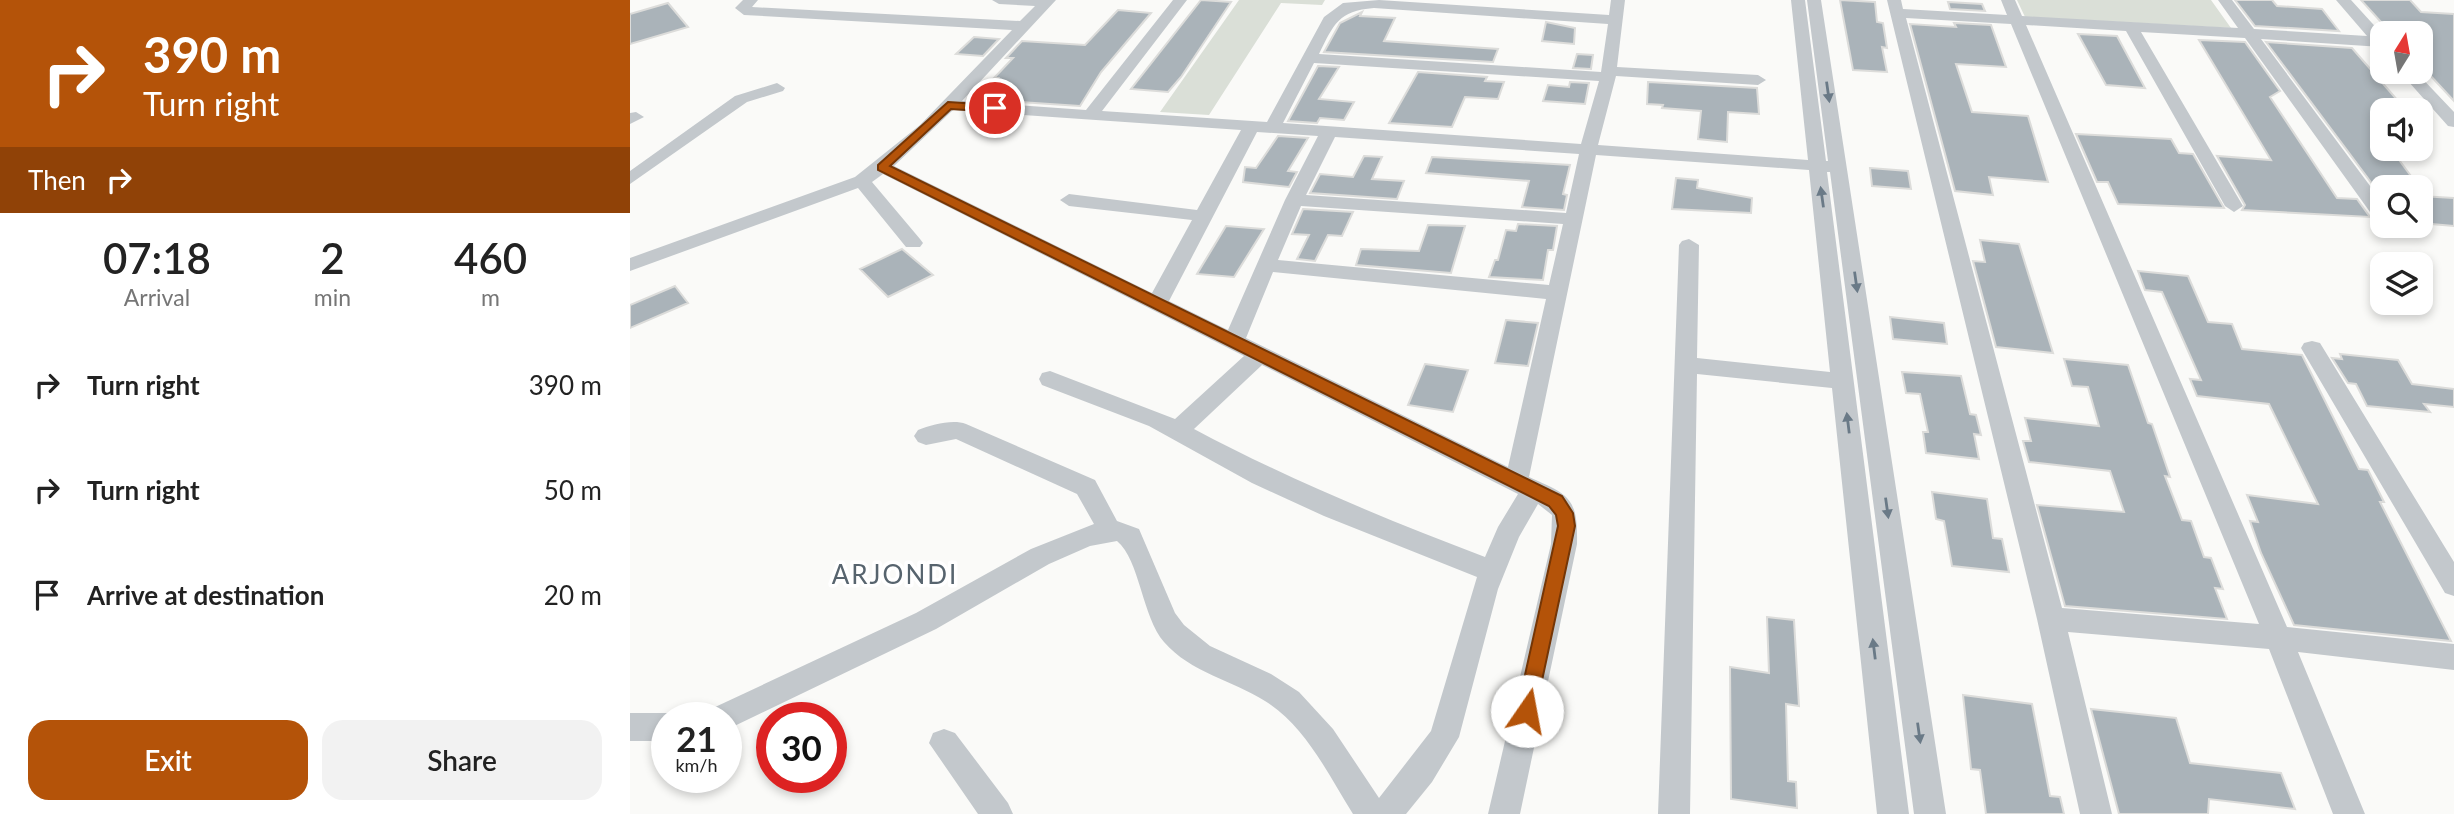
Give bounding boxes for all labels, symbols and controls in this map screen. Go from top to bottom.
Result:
north arrow [2370,21,2432,84]
map controls [2370,21,2433,315]
text: 390 m [143,25,281,83]
icon: right [28,28,119,119]
pin [965,78,1025,138]
one-way arrow [1822,81,1833,103]
text: Turn right [143,84,279,123]
icon: arrive [976,89,1014,127]
button: sound [2370,98,2433,161]
icon: right [100,161,138,199]
text: Then [28,164,86,196]
button: search [2370,175,2433,238]
one-way arrow [1816,186,1827,208]
text: 07:18 [103,233,211,283]
text: 2 [320,233,345,283]
text: 460 [454,233,527,283]
button: layers [2370,252,2433,315]
one-way arrow [1851,272,1862,294]
text: Arrival [124,283,190,311]
text: min [314,283,351,311]
text: m [481,283,500,311]
icon: right [28,366,66,404]
text: Turn right [87,369,200,401]
text: 390 m [529,369,602,401]
one-way arrow [1843,412,1854,434]
icon: right [28,471,66,509]
text: Turn right [87,474,200,506]
text: 50 m [544,474,602,506]
one-way arrow [1882,497,1893,519]
district label: ARJONDI [832,558,958,590]
icon: arrive [28,576,66,614]
text: Arrive at destination [87,579,324,611]
text: 20 m [544,579,602,611]
one-way arrow [1868,638,1879,660]
position arrow [1490,674,1564,748]
speed limit sign: 30 [756,702,847,793]
text: 21 [676,717,717,759]
button: Exit [28,720,308,800]
button: Share [322,720,602,800]
one-way arrow [1914,722,1925,744]
text: km/h [675,754,718,776]

